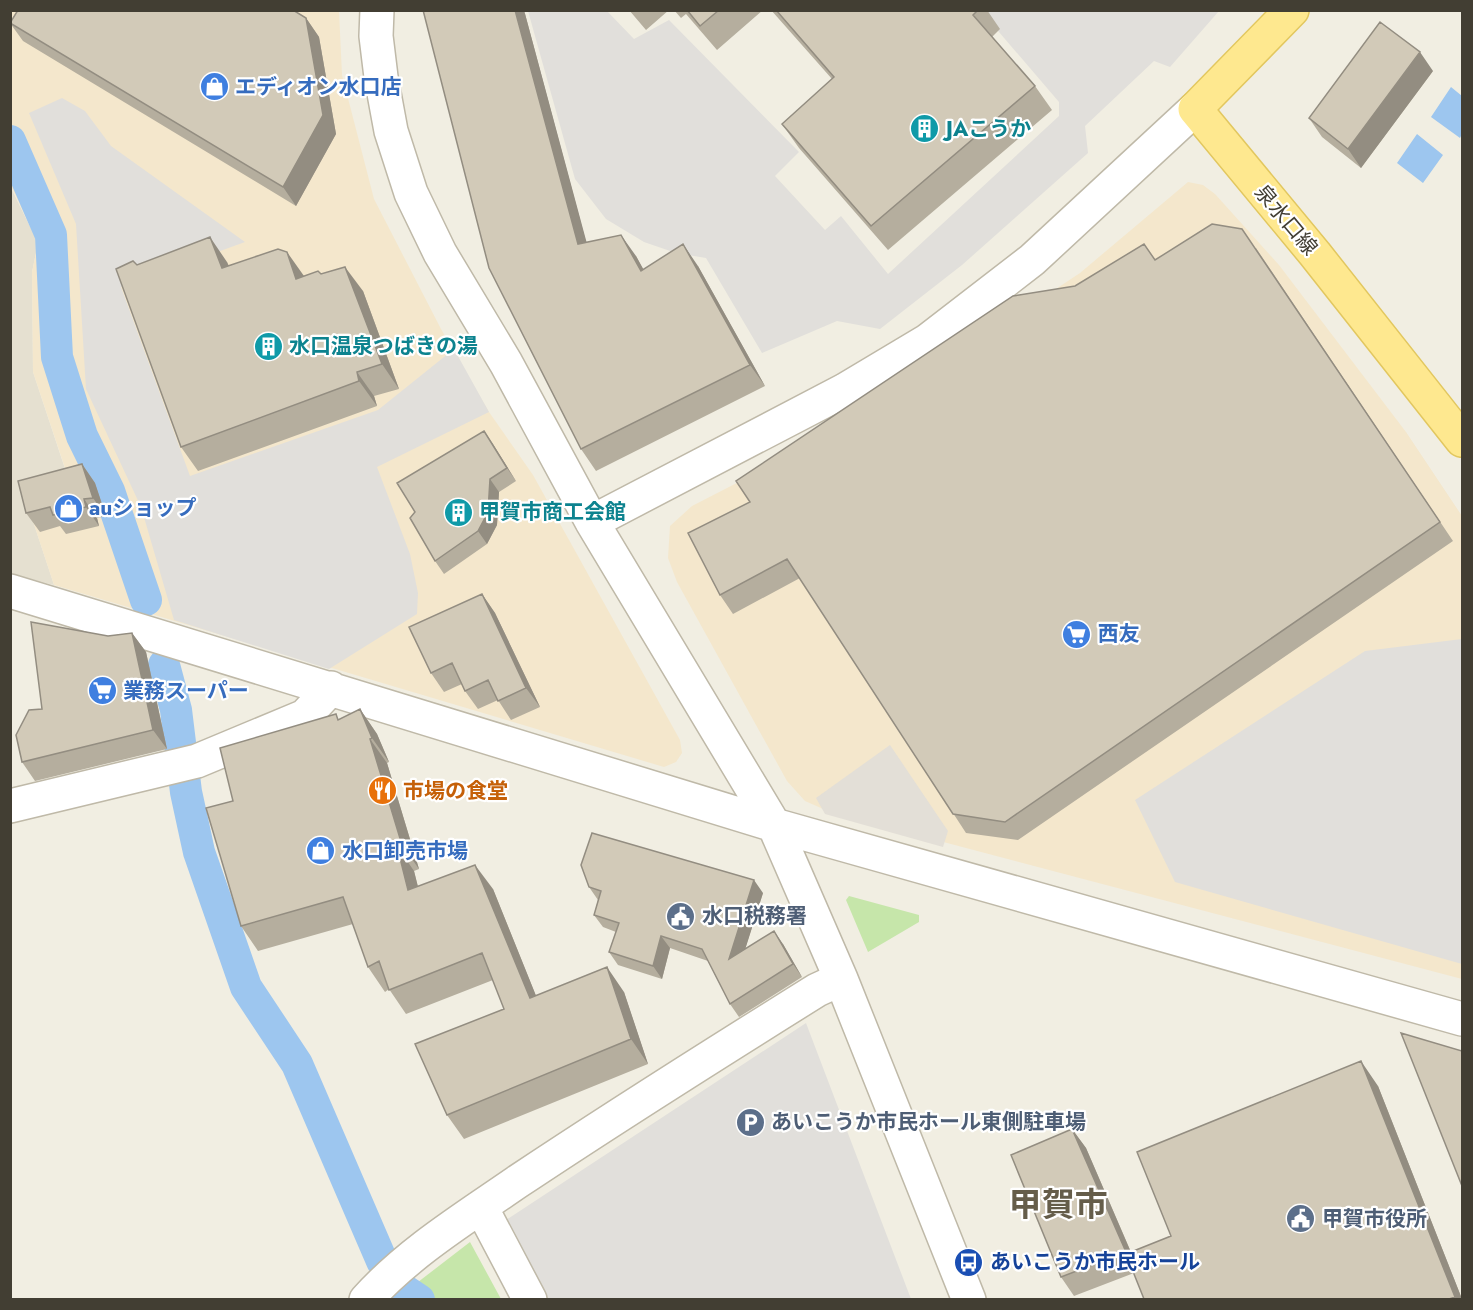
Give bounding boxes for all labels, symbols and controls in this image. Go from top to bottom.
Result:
shop icon: エディオン水口店 [198,71,230,103]
place label: エディオン水口店 [235,72,402,102]
building icon: JAこうか [909,113,941,145]
place label: JAこうか [942,114,1031,144]
street label: 泉水口線 [1248,178,1324,262]
building icon: 水口温泉つばきの湯 [252,330,284,362]
place label: 水口温泉つばきの湯 [289,331,478,361]
shop icon: auショップ [52,492,84,524]
place label: auショップ [89,493,196,523]
building icon: 甲賀市商工会館 [442,496,474,528]
place label: 甲賀市商工会館 [479,497,626,527]
supermarket icon: 西友 [1061,618,1093,650]
place label: 西友 [1098,619,1140,649]
supermarket icon: 業務スーパー [86,675,118,707]
place label: 業務スーパー [123,676,249,706]
restaurant icon: 市場の食堂 [366,775,398,807]
place label: 市場の食堂 [403,776,508,806]
shop icon: 水口卸売市場 [305,835,337,867]
place label: 水口卸売市場 [342,836,468,866]
public building icon: 水口税務署 [665,900,697,932]
place label: 水口税務署 [702,901,807,931]
parking icon: あいこうか市民ホール東側駐車場 [734,1106,766,1138]
place label: あいこうか市民ホール東側駐車場 [771,1107,1086,1137]
district label: 甲賀市 [1009,1181,1108,1228]
public building icon: 甲賀市役所 [1285,1203,1317,1235]
place label: 甲賀市役所 [1322,1204,1427,1234]
bus stop icon: あいこうか市民ホール [953,1246,985,1278]
place label: あいこうか市民ホール [990,1247,1200,1277]

